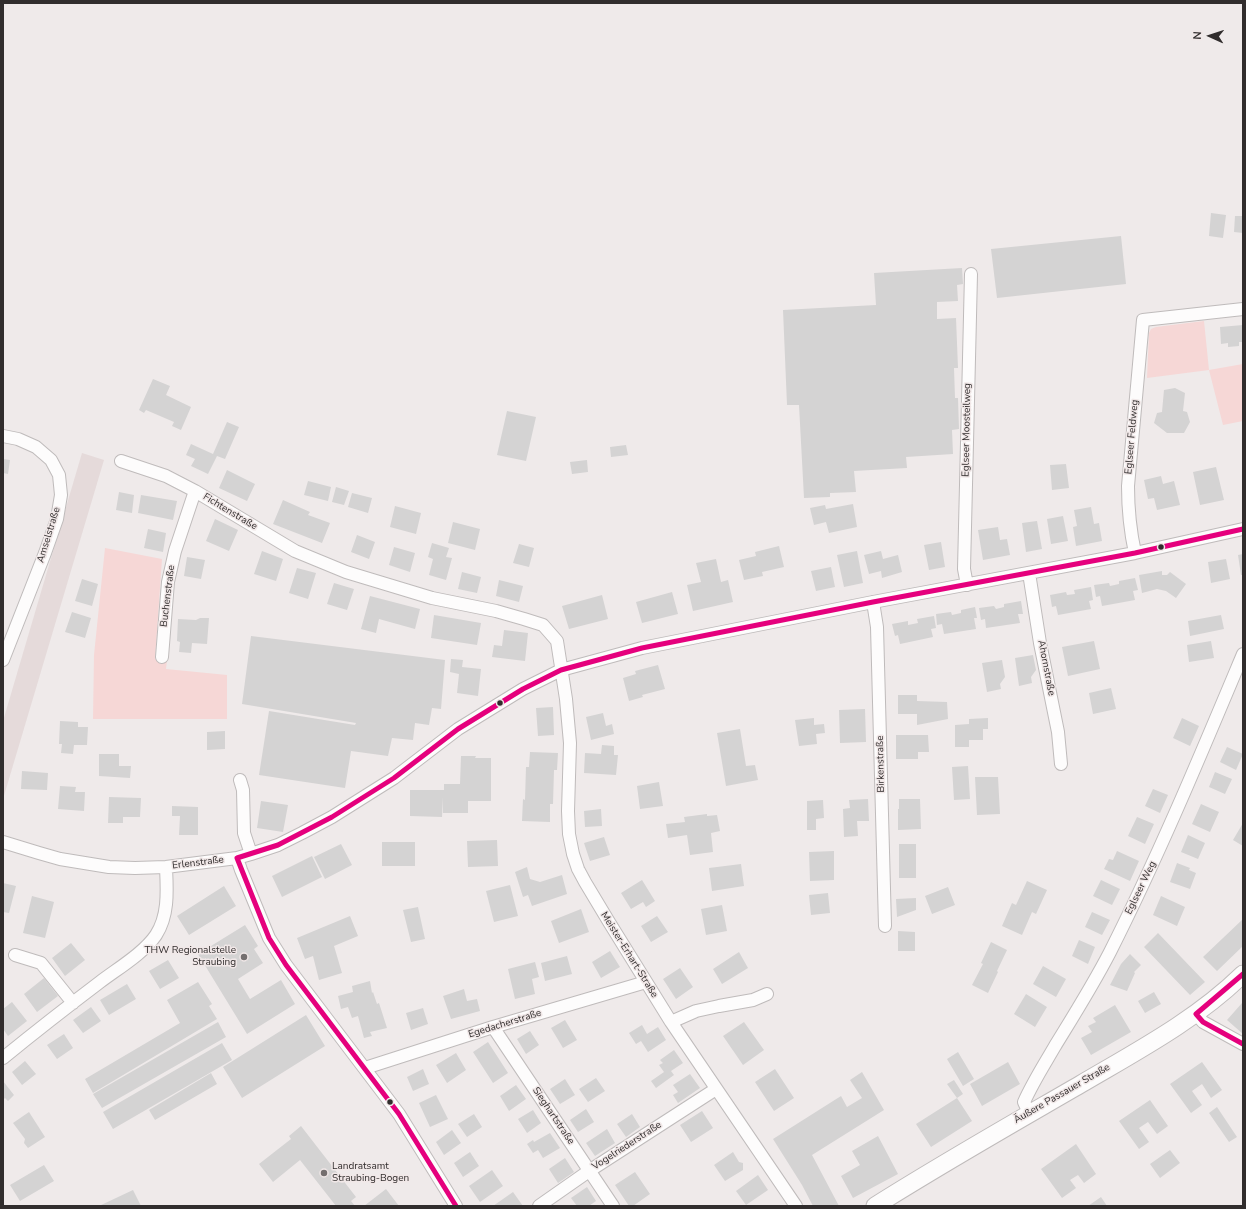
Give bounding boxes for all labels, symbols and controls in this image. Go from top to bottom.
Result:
north arrow [1190,16,1230,56]
text: N [1190,31,1205,40]
street label: Eglseer Moosteilweg [960,383,974,477]
street label: Eglseer Feldweg [1123,399,1141,475]
street label: Fichtenstraße [201,491,259,533]
street label: Amselstraße [35,506,63,564]
unlabelled marker [1156,542,1166,552]
street label: Buchenstraße [158,564,178,628]
street label: Ahornstraße [1035,639,1057,697]
unlabelled marker [495,698,505,708]
street label: Birkenstraße [875,735,887,793]
street label: Erlenstraße [172,854,224,872]
street label: Eglseer Weg [1123,859,1159,917]
street label: Meister-Erhart-Straße [598,910,660,1000]
place label: THW Regionalstelle Straubing [145,945,236,968]
marker: THW Regionalstelle Straubing [239,952,249,962]
street label: Egedacherstraße [467,1007,543,1041]
street label: Äußere Passauer Straße [1012,1062,1112,1126]
street label: Sieghartstraße [529,1085,577,1147]
unlabelled marker [385,1097,395,1107]
street label: Vogelriederstraße [590,1119,664,1173]
place label: Landratsamt Straubing-Bogen [332,1161,409,1184]
marker: Landratsamt Straubing-Bogen [319,1168,329,1178]

